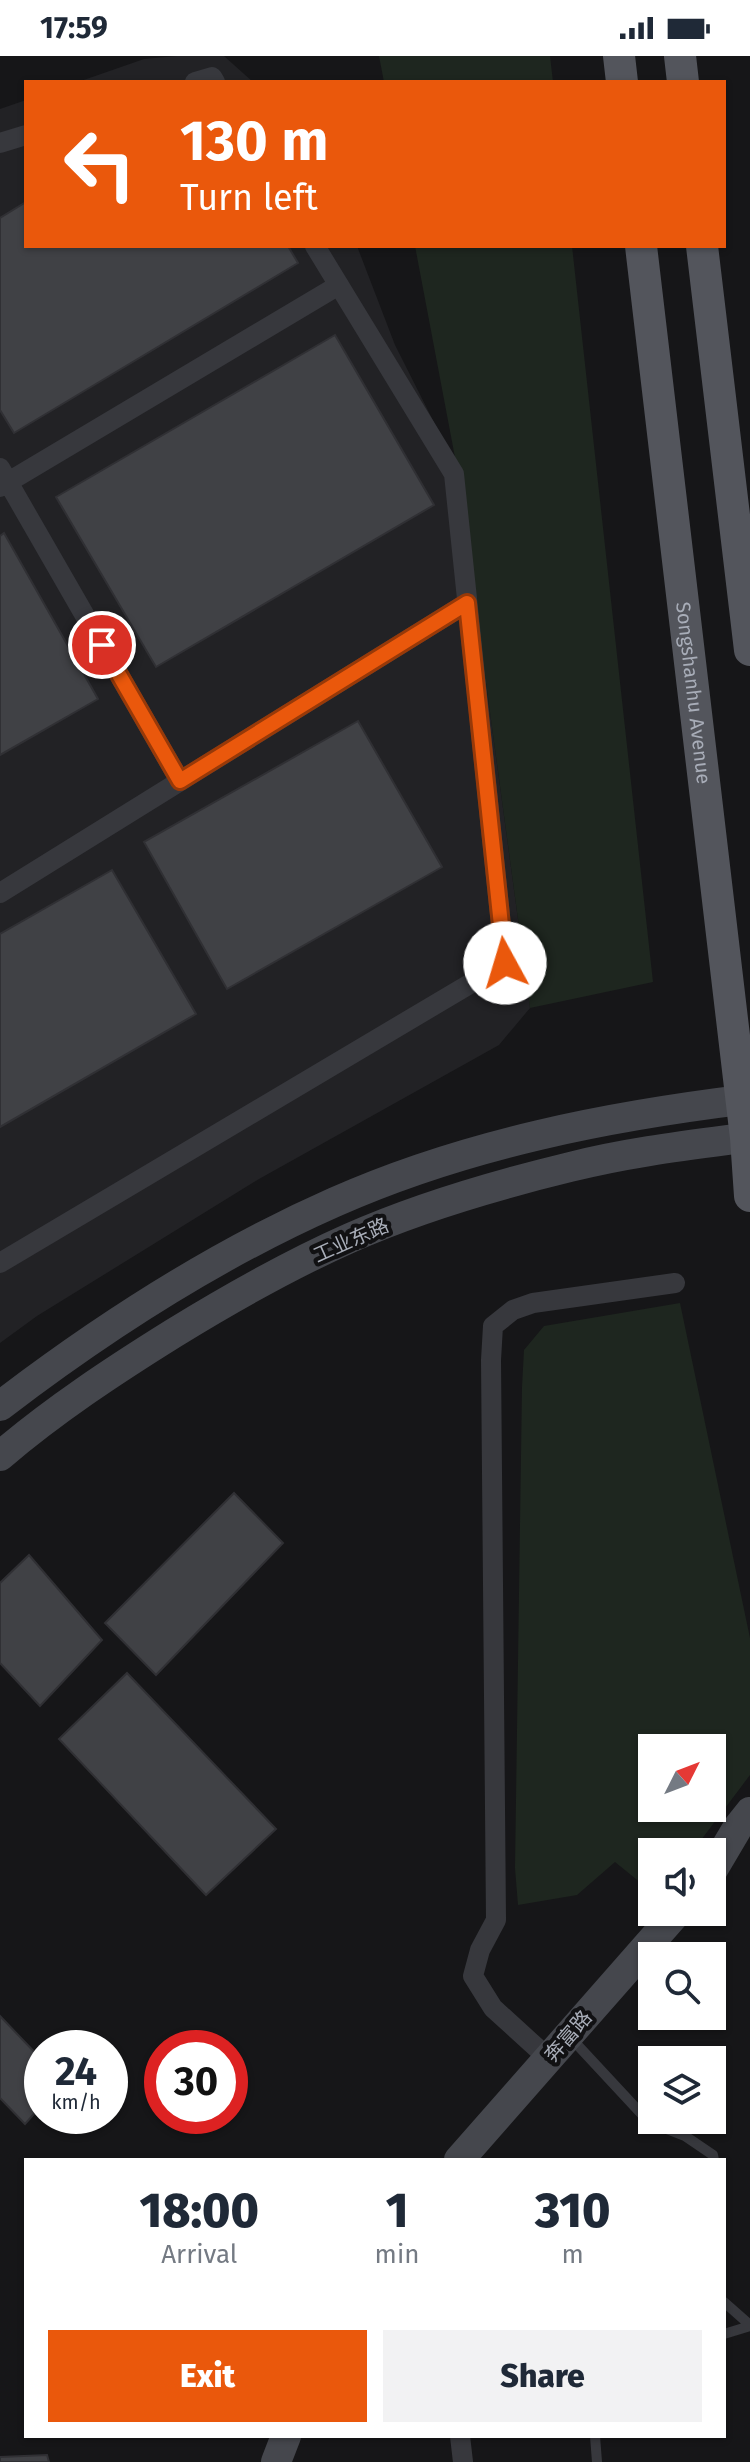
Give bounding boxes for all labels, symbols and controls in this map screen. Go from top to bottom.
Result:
text: 17:59 [40,10,108,46]
text: 130 m [180,108,328,175]
icon: left [48,112,152,216]
text: Turn left [180,176,318,220]
street label: Songshanhu Avenue [671,600,716,785]
pin [68,611,136,679]
icon: arrive [80,623,124,667]
position arrow [463,921,547,1005]
street label: 工业东路 [310,1213,392,1267]
north arrow [638,1734,726,1822]
map controls [638,1734,726,2134]
button: sound [638,1838,726,1926]
button: search [638,1942,726,2030]
street label: 奔富路 [539,2005,597,2067]
speed limit sign: 30 [144,2030,248,2134]
button: layers [638,2046,726,2134]
text: 24 [55,2048,97,2096]
text: km/h [51,2090,101,2114]
text: 18:00 [140,2182,259,2240]
text: 1 [386,2182,408,2240]
text: 310 [535,2182,610,2240]
text: Arrival [161,2239,237,2270]
text: min [375,2239,419,2270]
text: m [562,2239,584,2270]
button: Exit [48,2330,367,2422]
button: Share [383,2330,702,2422]

